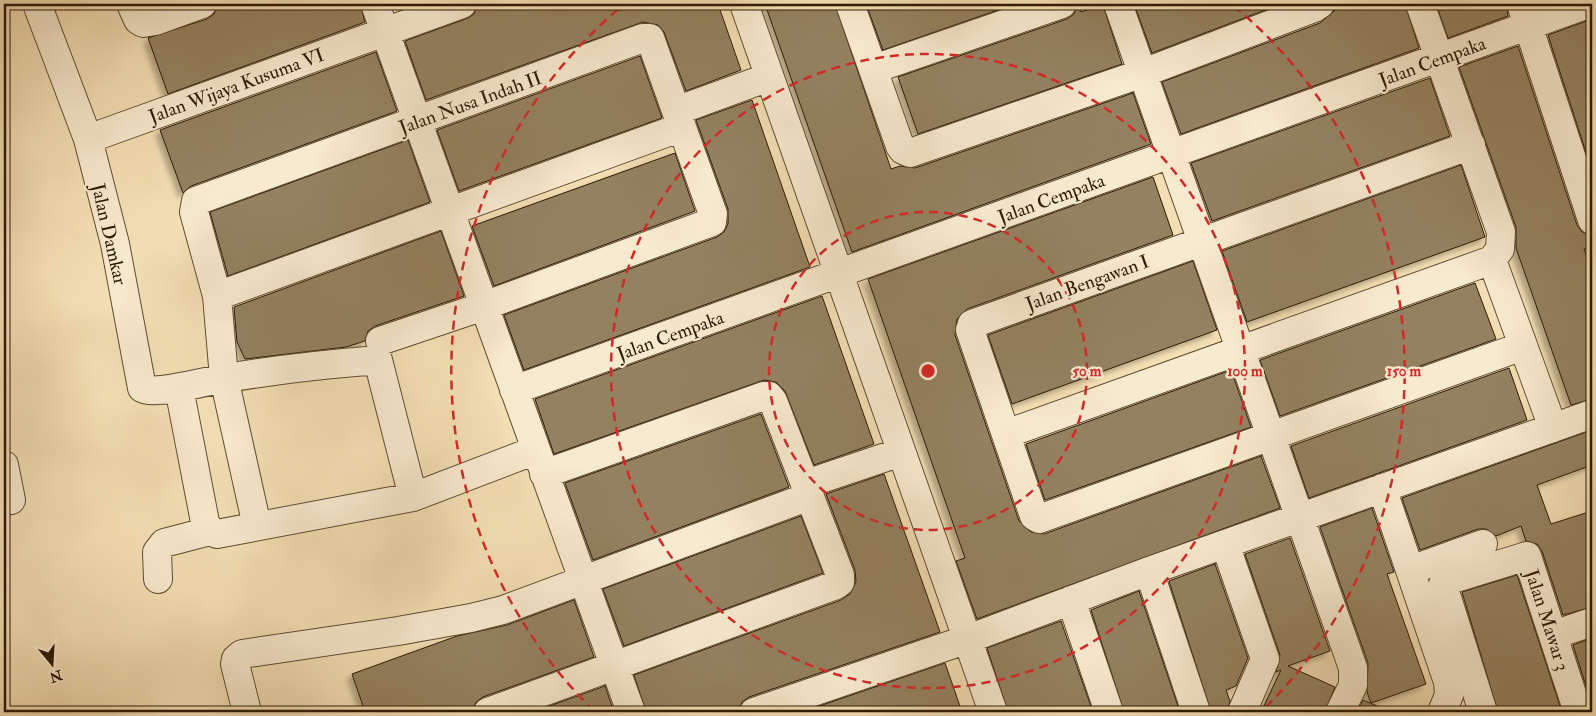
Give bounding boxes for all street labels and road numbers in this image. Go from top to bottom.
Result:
street label: Jalan Cempaka [1375,31,1490,94]
street label: Jalan Wijaya Kusuma VI [144,43,327,129]
street label: Jalan Nusa Indah II [395,66,545,140]
street label: Jalan Cempaka [994,168,1109,231]
street label: Jalan Damkar [85,180,132,287]
street label: Jalan Bengawan I [1021,249,1152,317]
street label: Jalan Cempaka [613,305,728,368]
street label: Jalan Mawar 3 [1519,566,1575,674]

